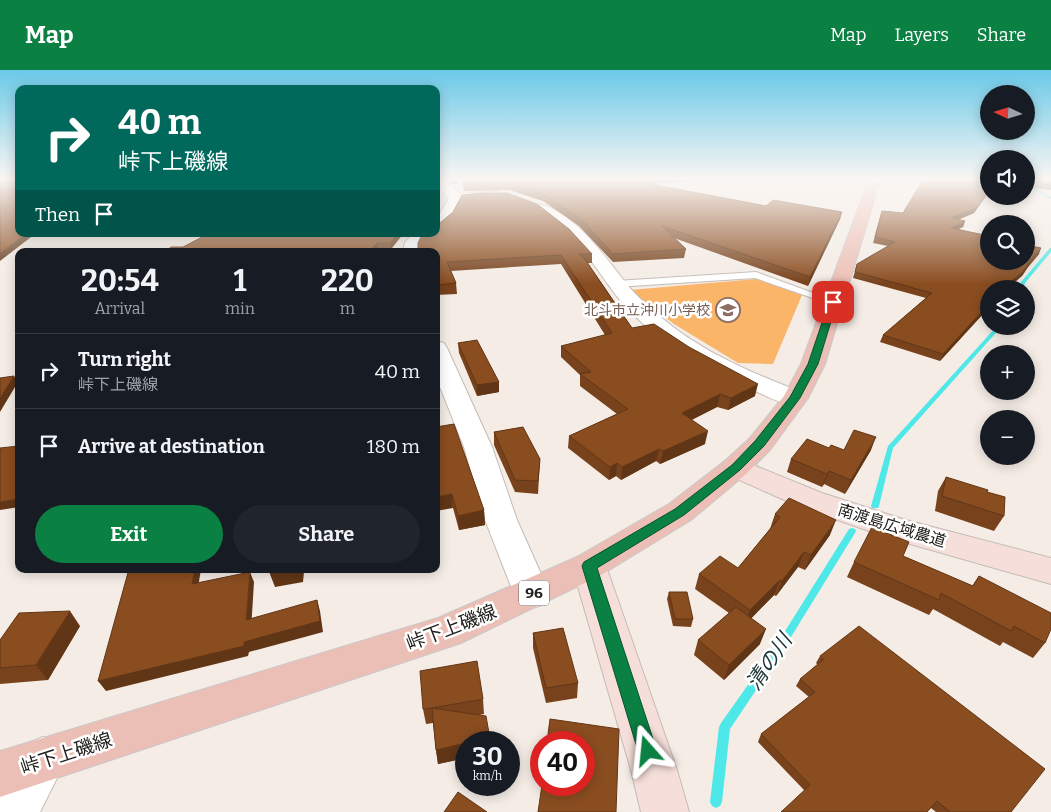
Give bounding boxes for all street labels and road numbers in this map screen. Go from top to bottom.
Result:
street label: 南渡島広域農道 [836,500,948,551]
road number: 96 [519,580,549,606]
street label: 峠下上磯線 [403,600,500,655]
street label: 峠下上磯線 [17,728,115,779]

